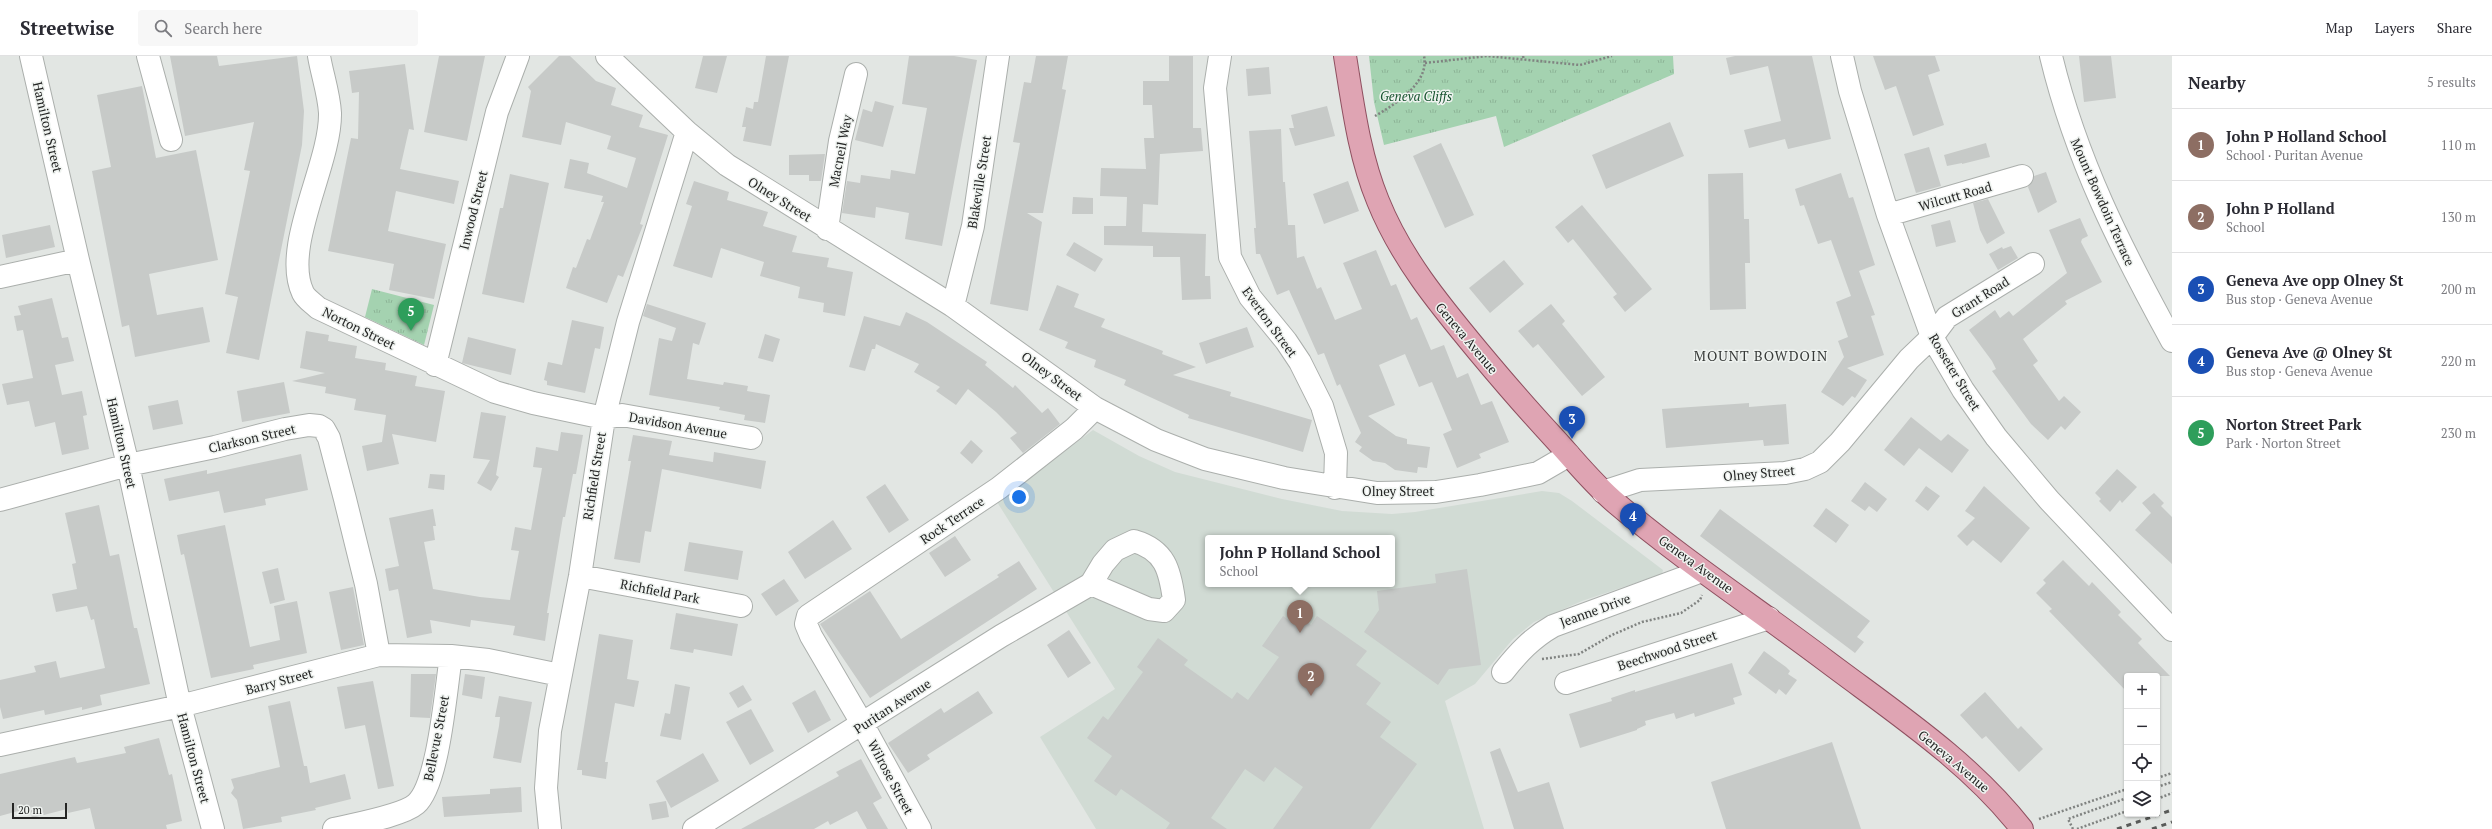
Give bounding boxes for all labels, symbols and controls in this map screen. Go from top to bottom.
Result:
search box [138,10,418,46]
text: Streetwise [20,15,114,40]
icon: search [152,17,174,39]
text: Search here [184,18,262,38]
text: Map [2326,18,2353,37]
text: Layers [2375,18,2415,37]
text: Share [2437,18,2472,37]
text: Nearby [2188,71,2246,94]
text: 5 results [2427,73,2476,91]
street label: Hamilton Street [29,80,67,174]
park label: Geneva Cliffs [1380,87,1453,105]
street label: Macneil Way [824,113,856,189]
text: John P Holland School [2226,126,2387,146]
street label: Blakeville Street [963,134,995,230]
street label: Mount Bowdoin Terrace [2067,135,2139,269]
text: 1 [2197,136,2205,154]
text: 110 m [2441,136,2476,154]
text: School · Puritan Avenue [2226,146,2363,164]
street label: Inwood Street [454,168,492,251]
street label: Olney Street [745,172,815,226]
street label: Wilcutt Road [1916,177,1994,215]
text: John P Holland [2226,198,2335,218]
text: 2 [2197,208,2205,226]
text: 130 m [2441,208,2476,226]
text: School [2226,218,2265,236]
text: Geneva Ave opp Olney St [2226,270,2404,290]
street label: Grant Road [1948,272,2012,322]
text: 3 [2197,280,2205,298]
text: 200 m [2441,280,2476,298]
street label: Everton Street [1238,283,1302,361]
text: Bus stop · Geneva Avenue [2226,290,2373,308]
pin: 5 [398,298,424,331]
street label: Geneva Avenue [1432,298,1502,378]
street label: Norton Street [319,303,399,354]
street label: Rosseter Street [1925,330,1985,414]
text: Geneva Ave @ Olney St [2226,342,2392,362]
district label: MOUNT BOWDOIN [1694,346,1828,365]
street label: Olney Street [1018,347,1086,405]
text: 4 [2197,352,2205,370]
text: 220 m [2441,352,2476,370]
text: Bus stop · Geneva Avenue [2226,362,2373,380]
street label: Hamilton Street [103,396,141,490]
pin: 3 [1559,406,1585,439]
street label: Davidson Avenue [627,407,729,443]
text: Norton Street Park [2226,414,2361,434]
street label: Clarkson Street [207,419,298,457]
text: 5 [2197,424,2205,442]
text: 230 m [2441,424,2476,442]
street label: Richfield Street [578,430,610,521]
text: Park · Norton Street [2226,434,2341,452]
street label: Olney Street [1722,461,1796,485]
street label: Olney Street [1362,482,1434,500]
your location [1009,487,1029,507]
street label: Rock Terrace [916,492,988,548]
pin: 4 [1620,503,1646,536]
street label: Geneva Avenue [1655,531,1737,597]
popup [1205,535,1395,587]
text: John P Holland School [1220,542,1380,562]
text: School [1220,562,1259,580]
street label: Richfield Park [619,574,702,608]
street label: Jeanne Drive [1557,589,1633,631]
pin: 1 [1287,600,1313,633]
street label: Beechwood Street [1615,625,1719,675]
street label: Barry Street [243,663,315,699]
pin: 2 [1298,663,1324,696]
map controls [2124,673,2160,817]
button: + [2124,673,2160,709]
street label: Puritan Avenue [850,674,934,738]
street label: Bellevue Street [419,693,453,782]
button: − [2124,709,2160,745]
street label: Hamilton Street [173,711,215,805]
street label: Geneva Avenue [1914,726,1994,796]
street label: Wilrose Street [864,736,918,818]
button: locate [2124,745,2160,781]
button: layers [2124,781,2160,817]
scale bar [12,801,67,820]
text: 20 m [18,803,42,817]

